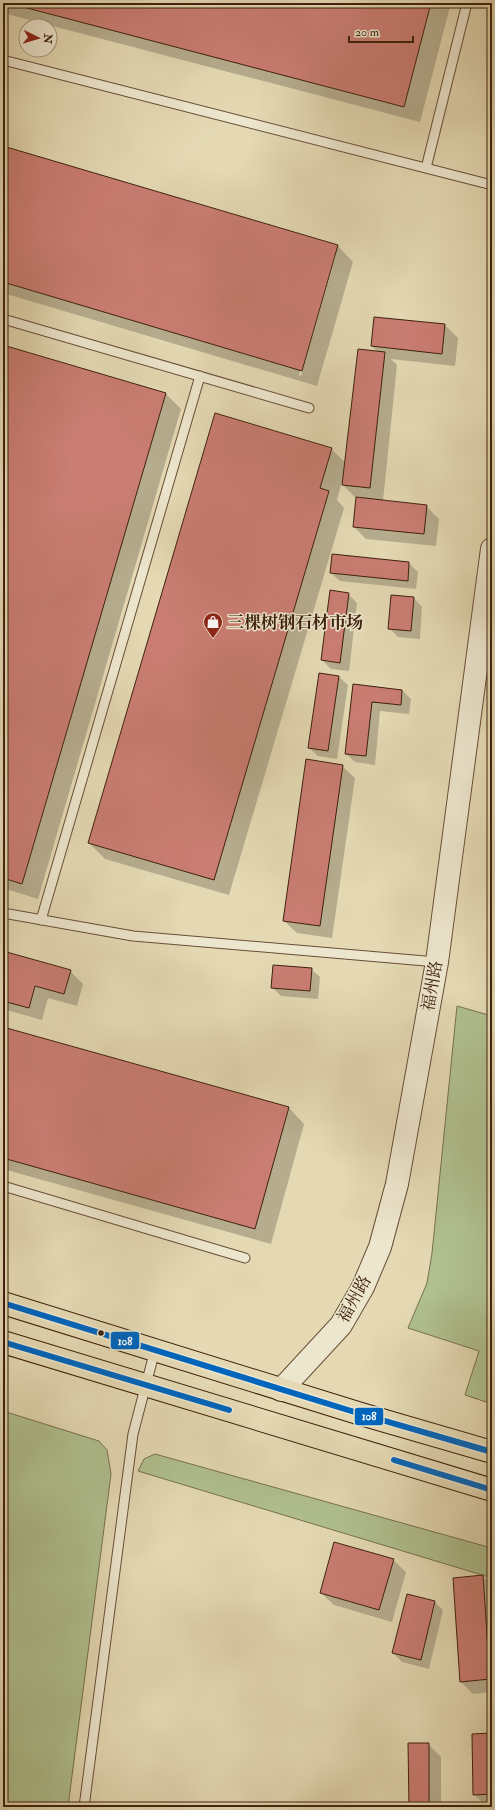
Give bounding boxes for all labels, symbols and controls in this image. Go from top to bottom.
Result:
north arrow [18,18,58,58]
scale bar [349,18,413,44]
text: 20 m [355,25,380,40]
text: N [40,32,54,45]
shop icon: 三棵树钢石材市场 [202,611,224,639]
place label: 三棵树钢石材市场 [227,612,363,633]
street label: 福州路 [417,959,447,1013]
street label: 福州路 [332,1272,376,1326]
unlabelled marker [96,1328,106,1338]
line badge: 108 [110,1331,140,1350]
text: 108 [118,1335,133,1348]
line badge: 108 [354,1407,384,1426]
text: 108 [362,1410,377,1423]

